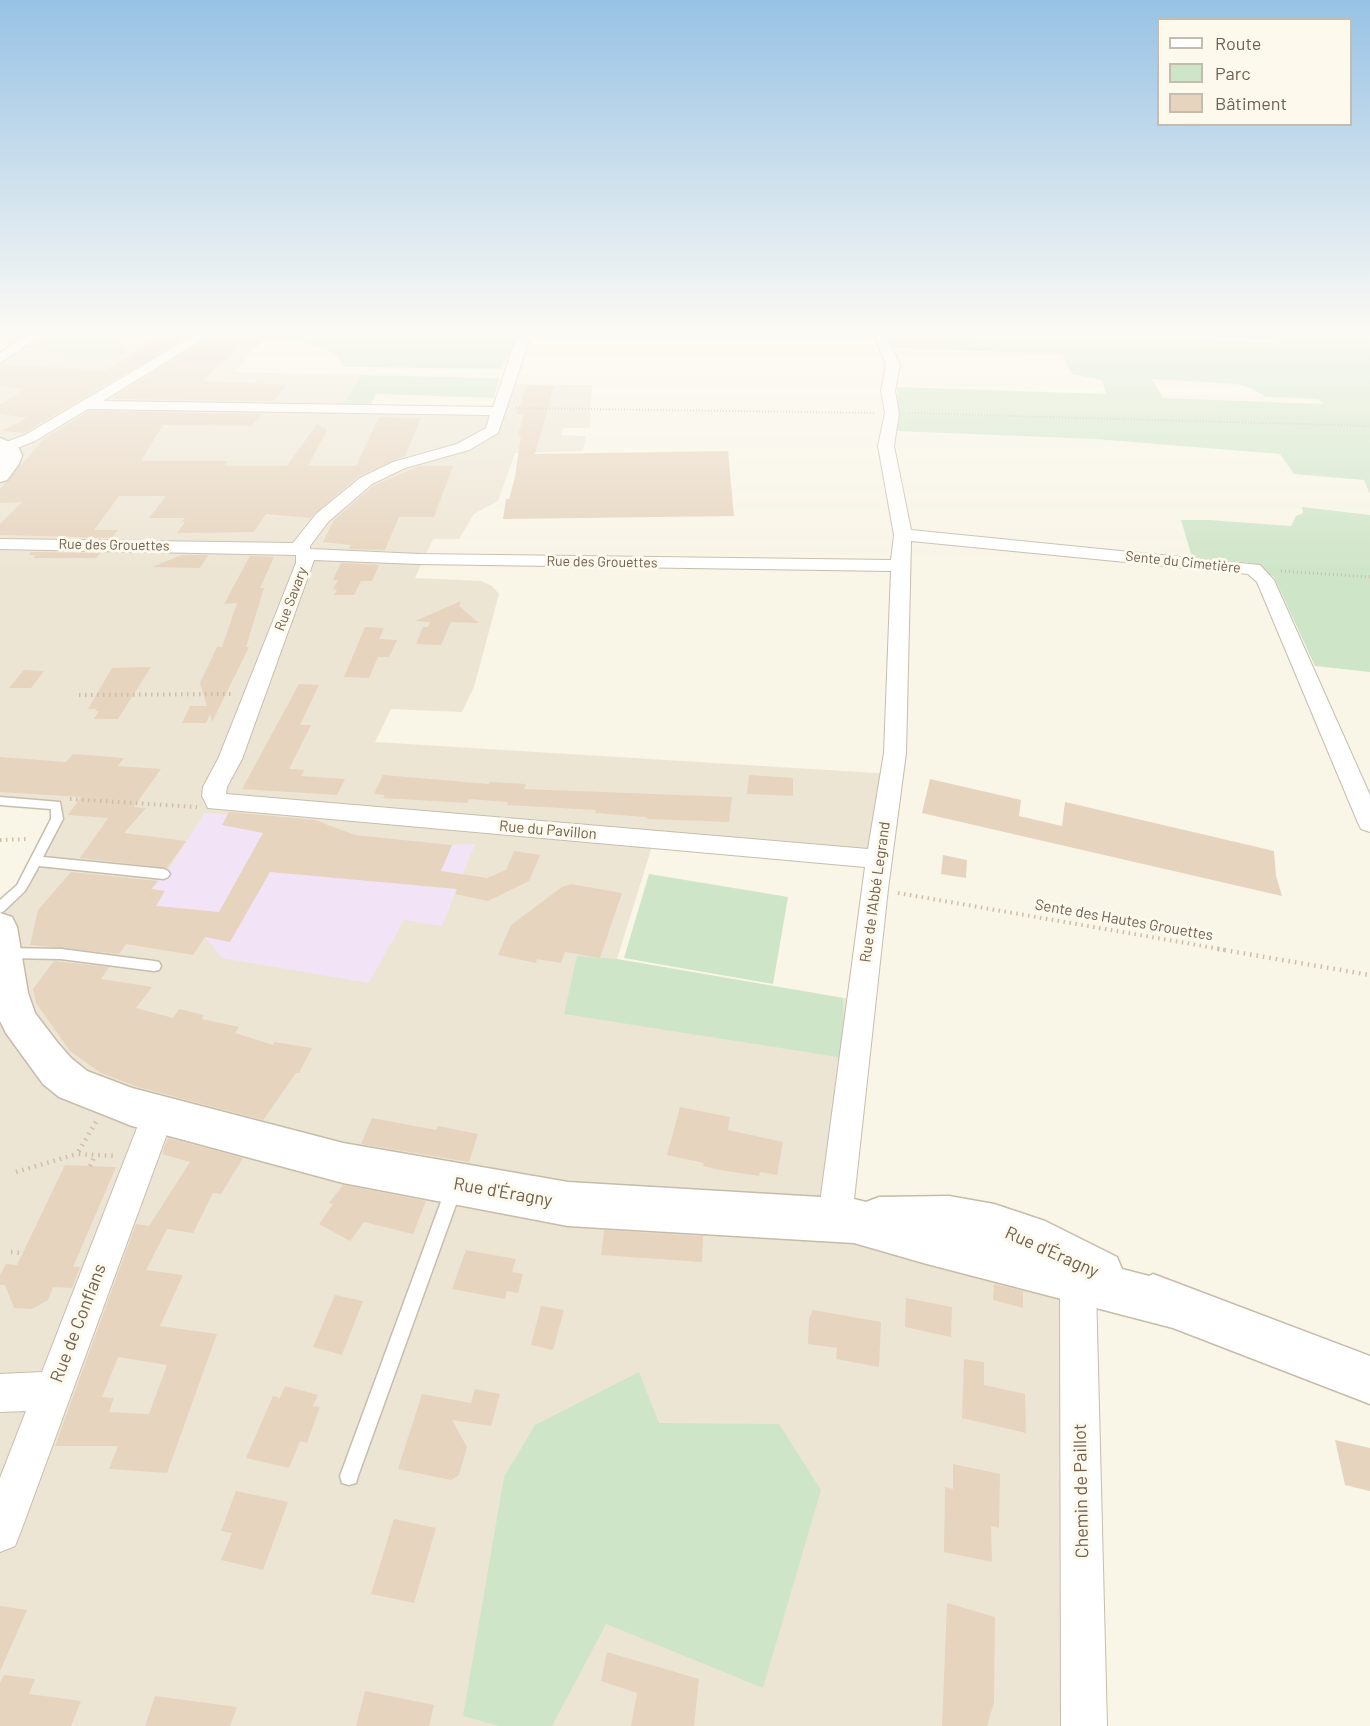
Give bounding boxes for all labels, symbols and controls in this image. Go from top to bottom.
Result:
legend [1157,18,1352,126]
text: Route [1215,32,1261,54]
text: Parc [1215,62,1251,84]
text: Bâtiment [1215,92,1287,114]
street label: Rue des Grouettes [58,536,170,554]
street label: Sente du Cimetière [1125,548,1241,576]
street label: Rue des Grouettes [546,553,658,571]
street label: Rue Savary [271,565,311,633]
street label: Rue du Pavillon [498,817,598,843]
street label: Rue de l'Abbé Legrand [856,820,894,964]
street label: Sente des Hautes Grouettes [1034,895,1214,945]
street label: Rue d'Éragny [452,1173,554,1211]
street label: Rue d'Éragny [1002,1222,1102,1282]
street label: Rue de Conflans [45,1261,111,1385]
street label: Chemin de Paillot [1069,1423,1093,1559]

